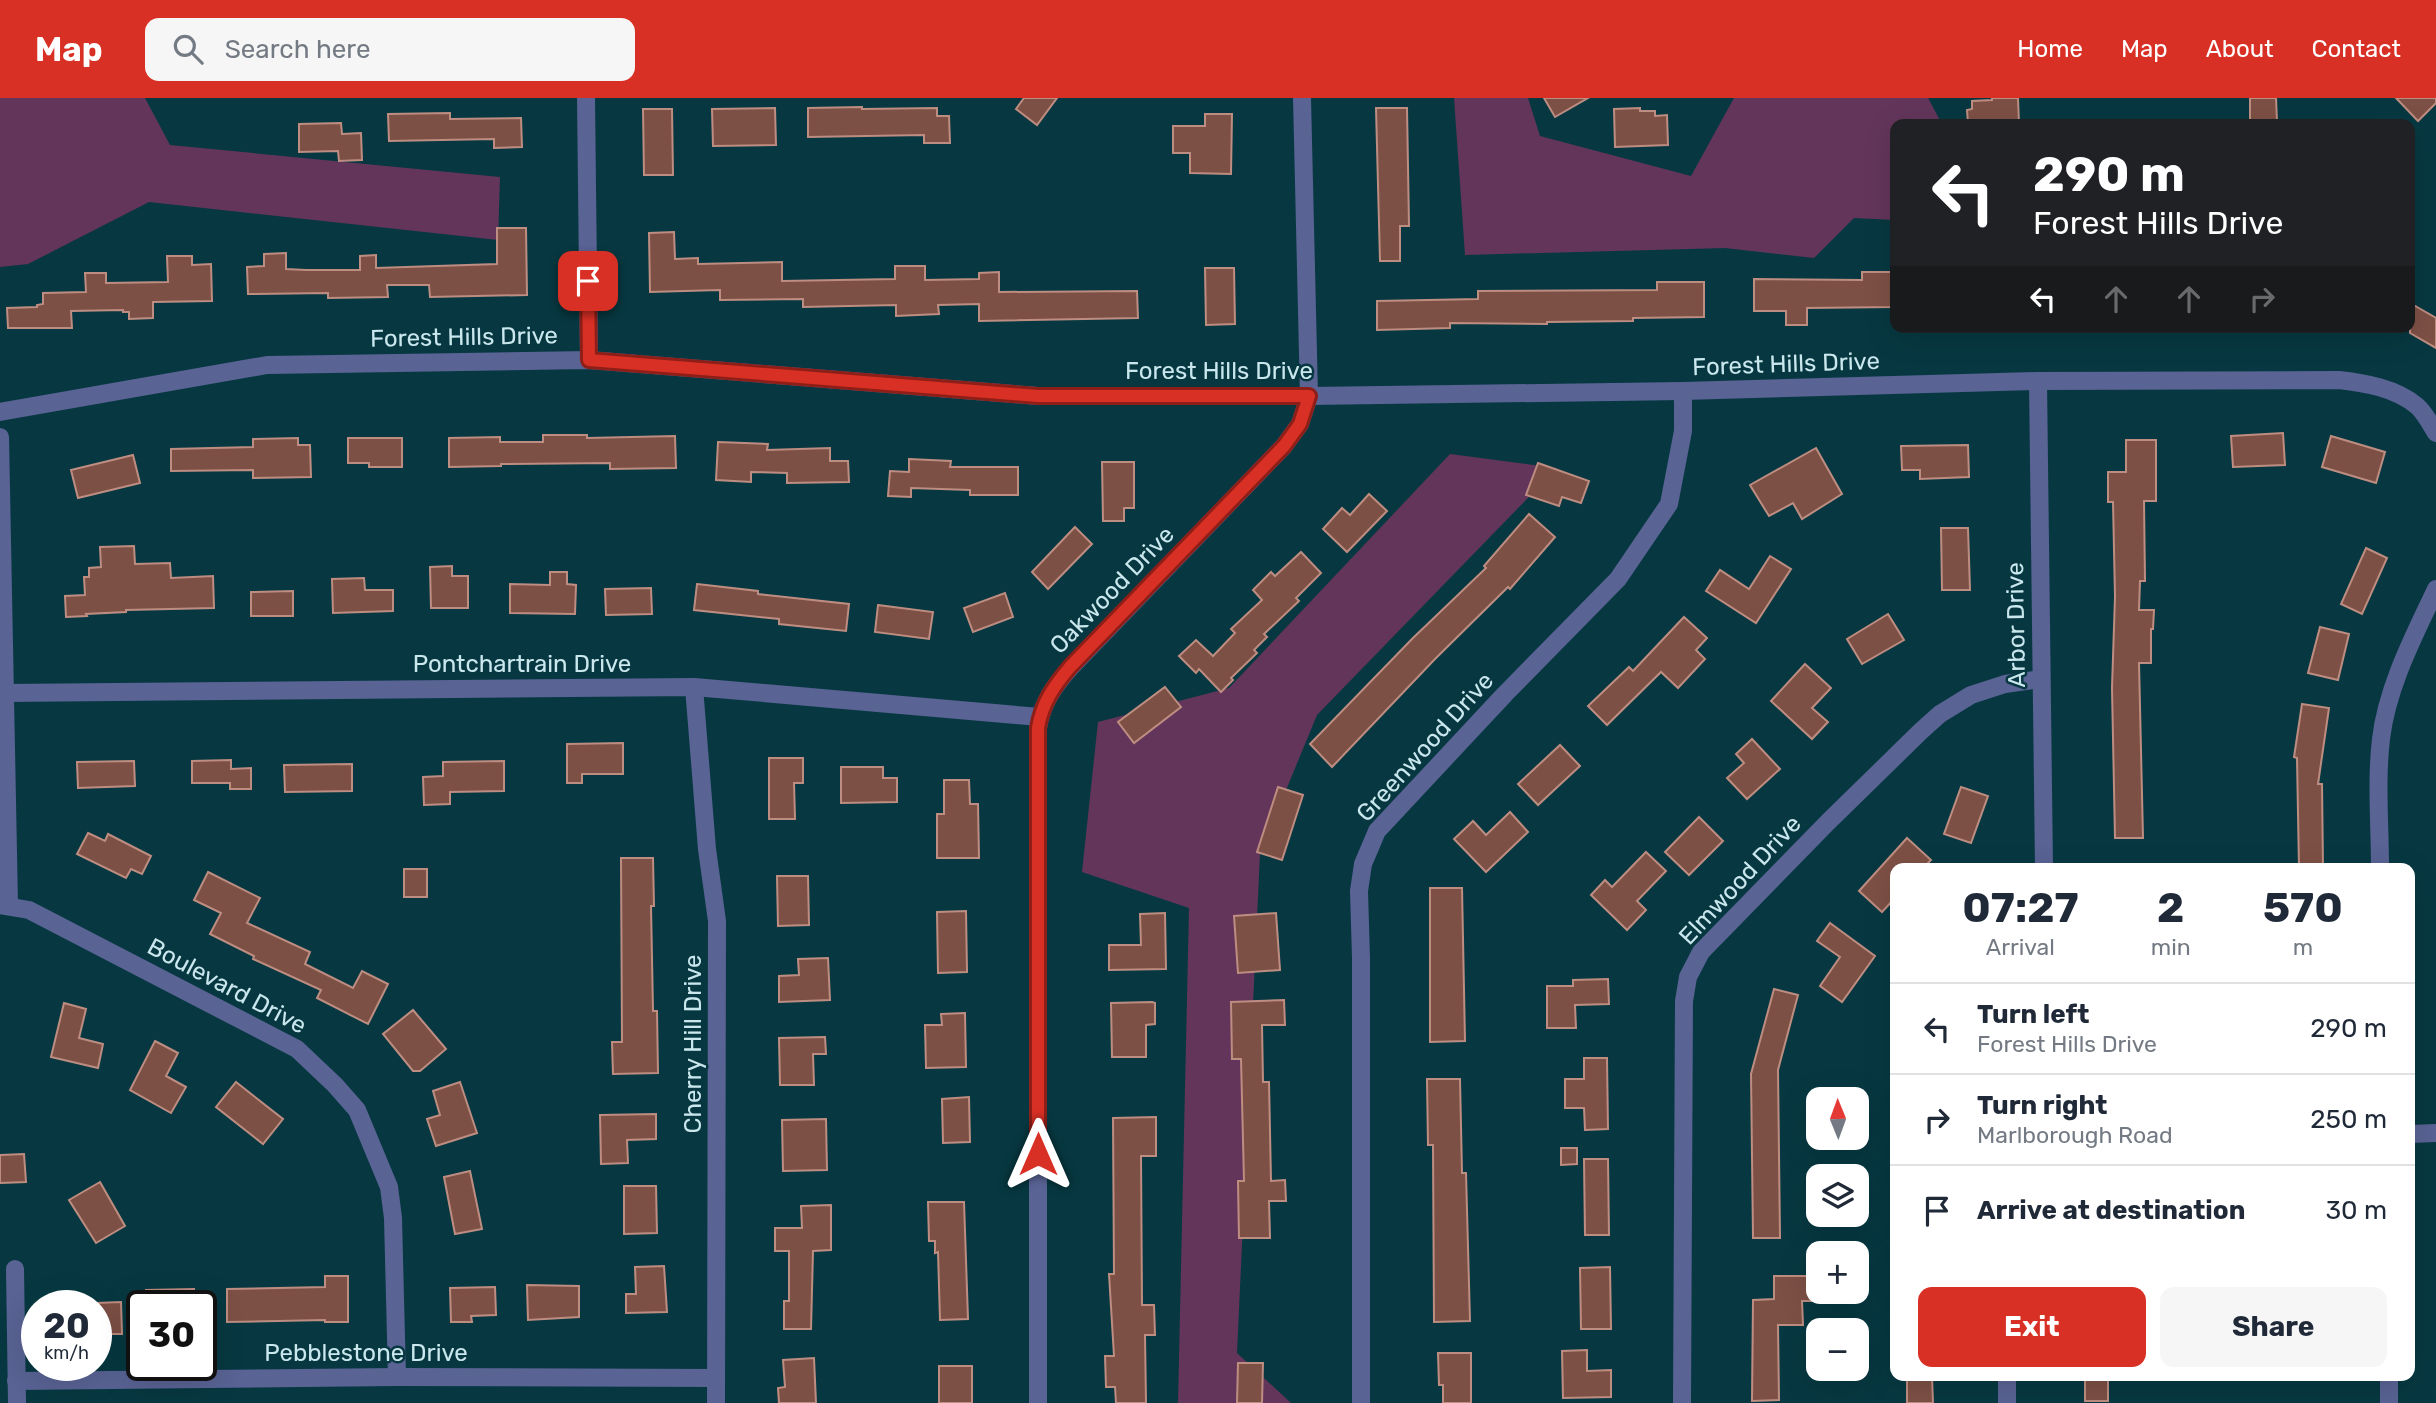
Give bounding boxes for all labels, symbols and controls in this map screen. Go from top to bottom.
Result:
search box [145,18,635,81]
text: Map [35,30,103,69]
icon: search [169,30,207,68]
text: Search here [225,34,370,65]
text: Home [2017,35,2083,63]
text: Map [2121,35,2168,63]
text: About [2206,35,2274,63]
text: Contact [2312,35,2401,63]
text: 290 m [2033,145,2185,203]
icon: left [1918,147,2009,238]
text: Forest Hills Drive [2033,204,2283,242]
pin [558,251,618,311]
icon: arrive [569,262,607,300]
icon: left [2024,280,2062,318]
icon: ahead [2097,280,2135,318]
icon: ahead [2170,280,2208,318]
icon: right [2243,280,2281,318]
street label: Forest Hills Drive [370,321,558,353]
street label: Forest Hills Drive [1692,347,1880,381]
street label: Forest Hills Drive [1125,357,1313,385]
street label: Oakwood Drive [1044,520,1180,660]
street label: Arbor Drive [2001,562,2031,688]
street label: Pontchartrain Drive [413,650,631,678]
street label: Greenwood Drive [1351,667,1499,827]
street label: Elmwood Drive [1673,810,1807,950]
text: 07:27 [1962,883,2079,933]
text: 2 [2157,883,2184,933]
text: 570 [2263,883,2343,933]
street label: Boulevard Drive [143,932,311,1040]
text: Arrival [1986,933,2055,961]
text: min [2151,933,2191,961]
text: m [2293,933,2313,961]
street label: Cherry Hill Drive [679,954,707,1134]
text: Turn left [1977,999,2089,1030]
icon: left [1918,1010,1956,1048]
text: 290 m [2310,1013,2387,1044]
text: Forest Hills Drive [1977,1030,2157,1058]
north arrow [1806,1087,1869,1150]
map controls [1806,1087,1869,1381]
text: Turn right [1977,1090,2107,1121]
icon: right [1918,1101,1956,1139]
text: 250 m [2310,1104,2387,1135]
position arrow [1001,1117,1075,1191]
text: Marlborough Road [1977,1121,2173,1149]
button: layers [1806,1164,1869,1227]
icon: arrive [1918,1192,1956,1230]
text: Arrive at destination [1977,1195,2245,1226]
text: 30 m [2325,1195,2387,1226]
button: + [1806,1241,1869,1304]
button: Exit [1918,1287,2146,1367]
button: Share [2160,1287,2387,1367]
speed limit sign: 30 [126,1290,217,1381]
text: 20 [43,1305,90,1347]
button: − [1806,1318,1869,1381]
street label: Pebblestone Drive [264,1339,468,1367]
text: km/h [44,1342,89,1364]

